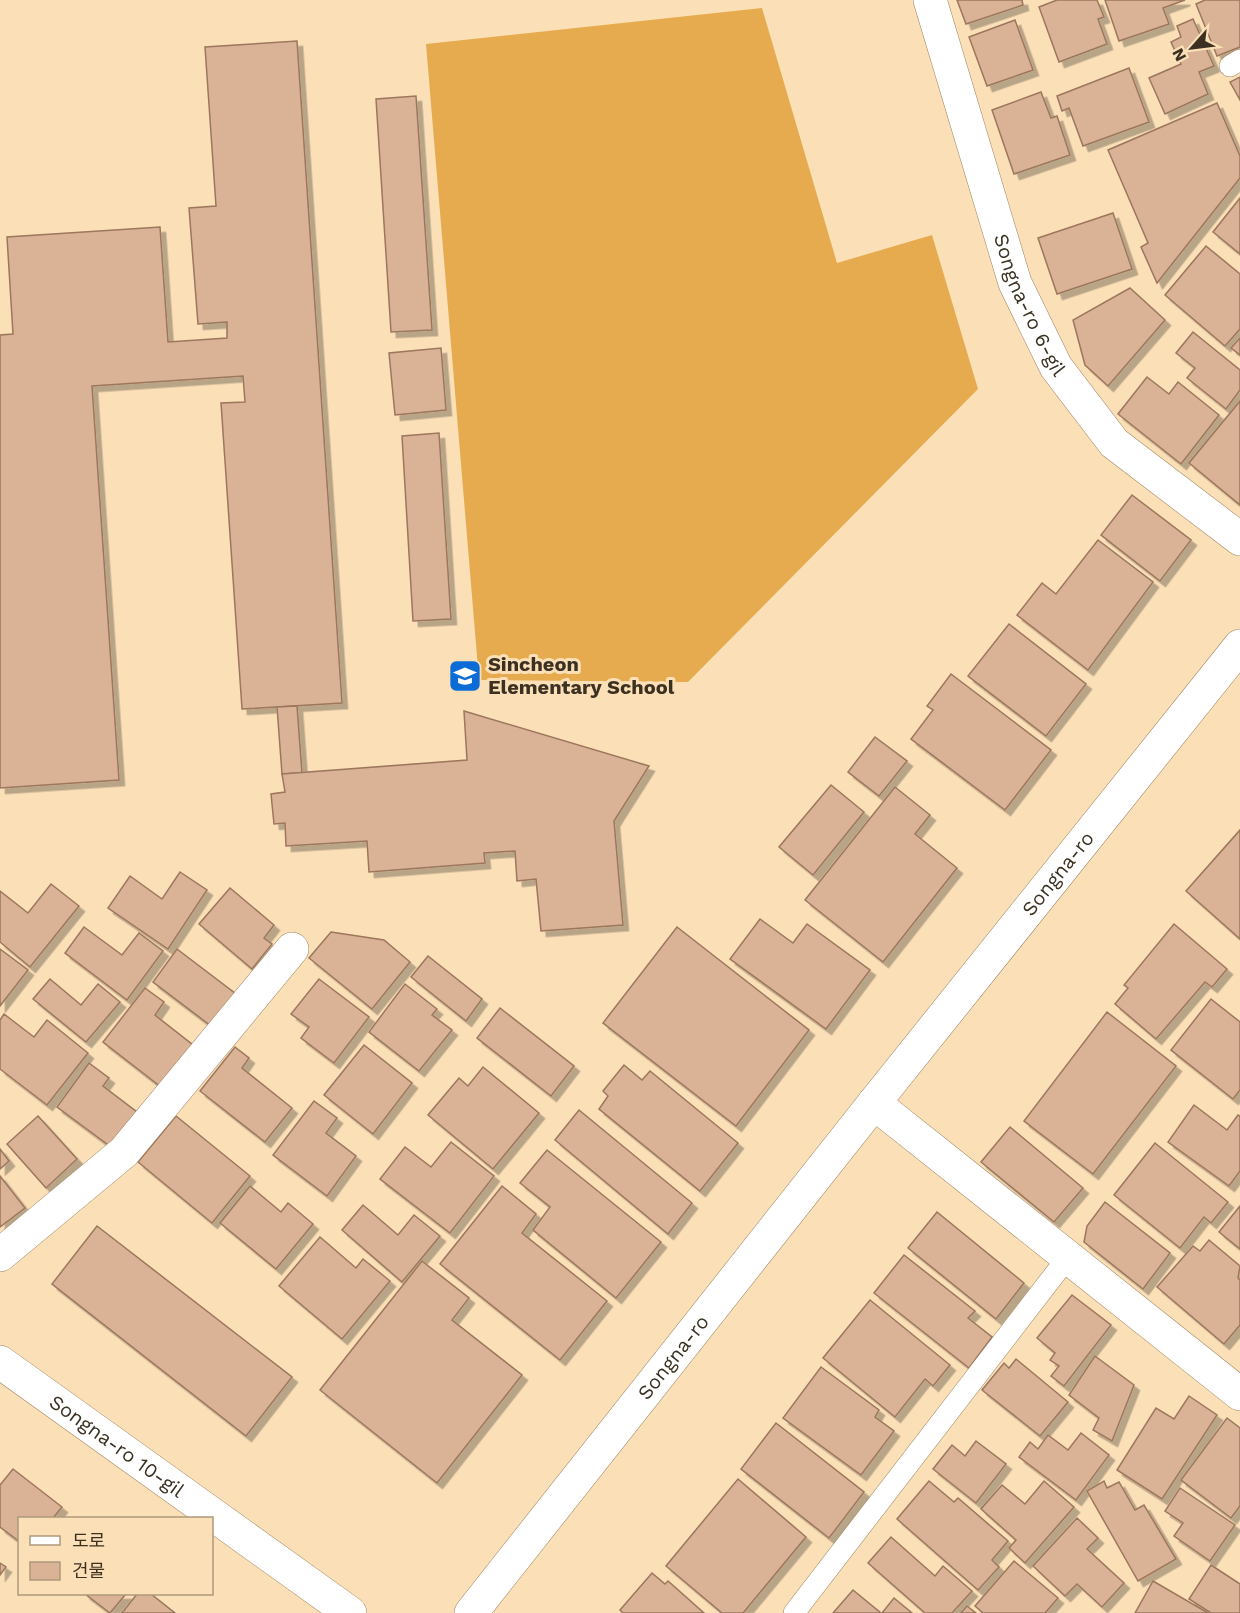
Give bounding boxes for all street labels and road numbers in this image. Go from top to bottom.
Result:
street label: Songna-ro 6-gil [989,231,1071,381]
street label: Songna-ro [1017,826,1099,921]
street label: Songna-ro [632,1310,714,1404]
street label: Songna-ro 10-gil [45,1389,189,1502]

